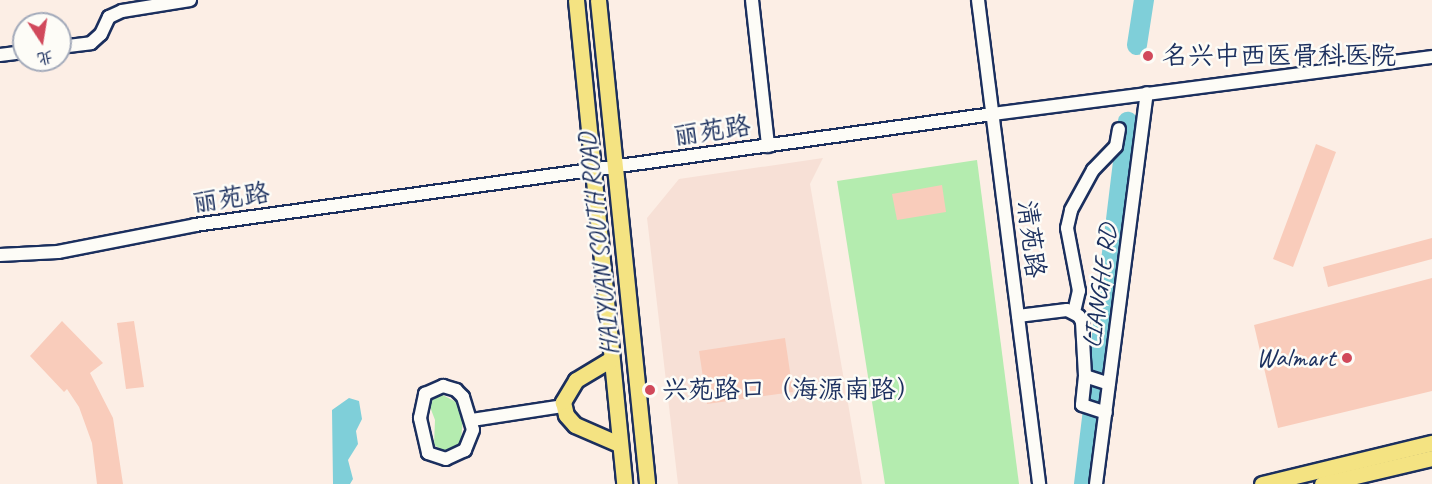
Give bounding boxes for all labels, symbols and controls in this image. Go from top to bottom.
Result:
north arrow [12,12,72,72]
place label: 名兴中西医骨科医院 [1162,40,1396,72]
text: 北 [35,46,55,69]
marker: 名兴中西医骨科医院 [1139,47,1157,65]
street label: 丽苑路 [671,110,753,152]
street label: HAIYUAN SOUTH ROAD [572,131,626,357]
street label: 丽苑路 [190,177,272,219]
street label: 清苑路 [1011,198,1051,280]
street label: LIANGHE RD [1076,222,1124,350]
place label: Walmart [1256,342,1335,374]
marker: Walmart [1340,351,1354,365]
place label: 兴苑路口（海源南路） [662,374,922,406]
marker: 兴苑路口（海源南路） [643,383,657,397]

